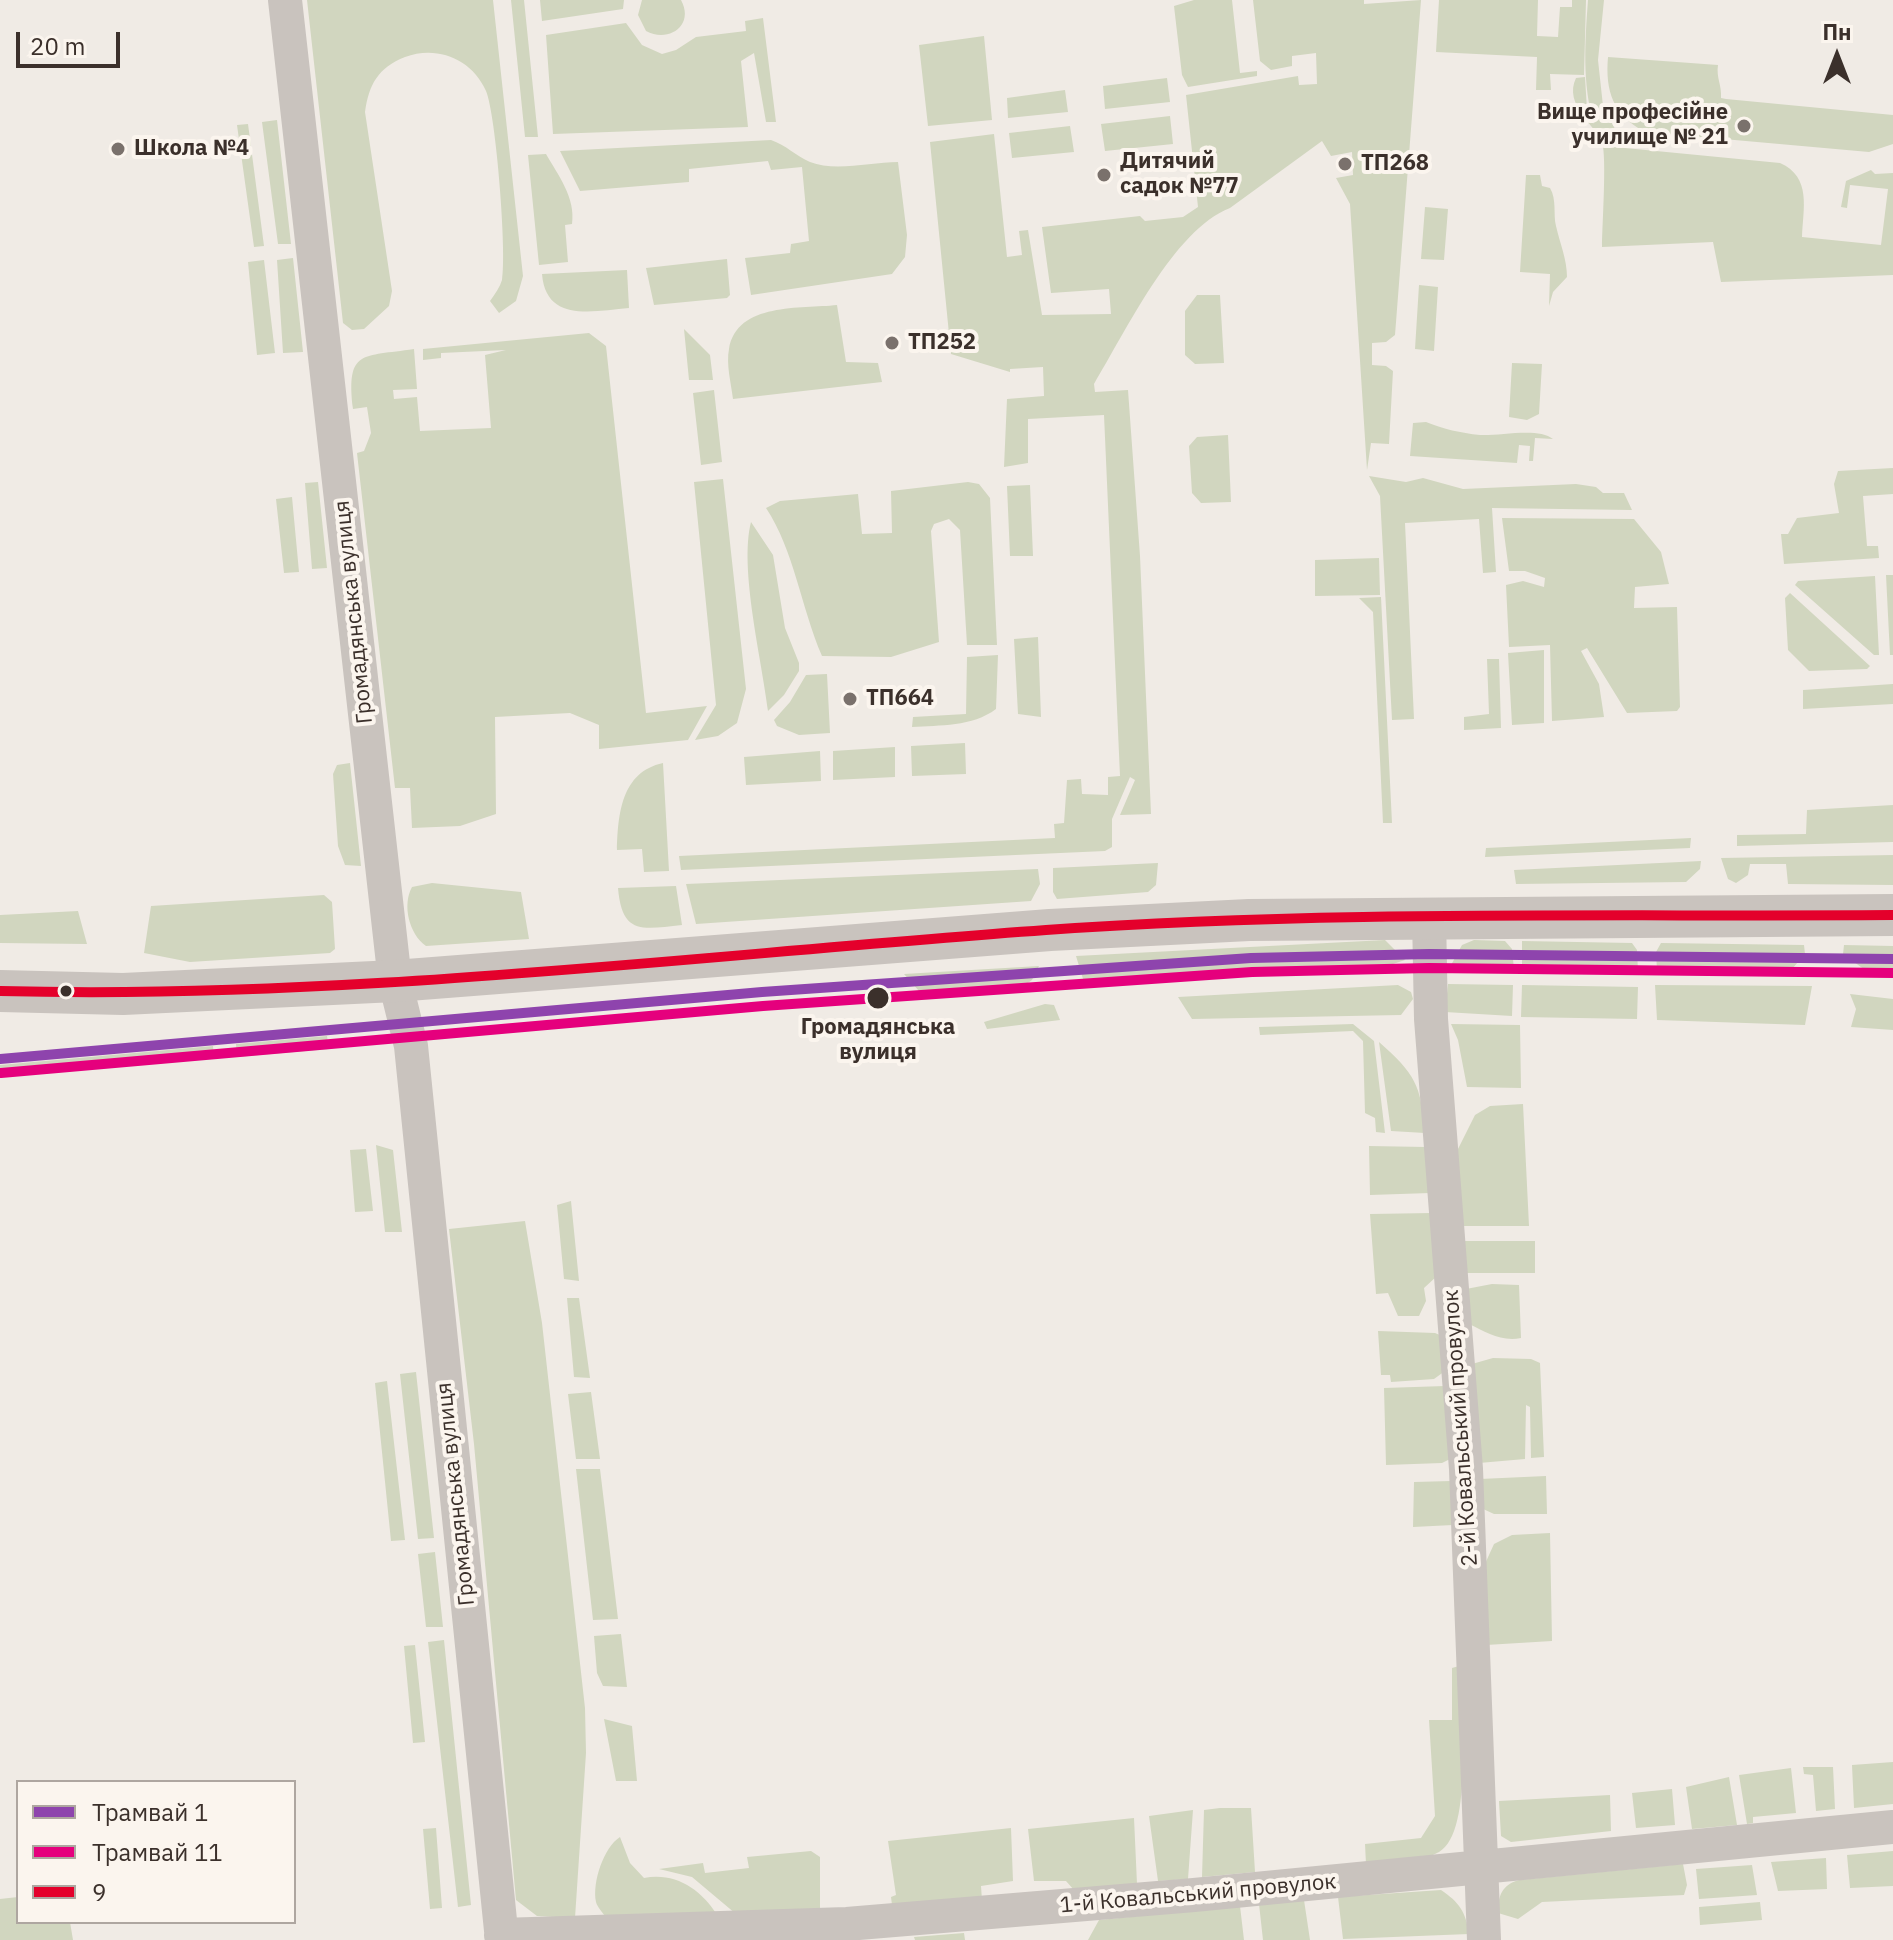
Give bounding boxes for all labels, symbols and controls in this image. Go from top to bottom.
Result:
scale bar [20,16,124,66]
north arrow [1797,16,1877,96]
text: Пн [1822,17,1852,46]
text: 20 m [30,30,85,62]
place label: Вище професійне училище № 21 [1537,100,1728,152]
marker: Вище професійне училище № 21 [1735,117,1753,135]
place label: Школа №4 [134,136,249,162]
marker: Школа №4 [109,140,127,158]
place label: Дитячий садок №77 [1120,149,1239,200]
place label: ТП268 [1361,151,1429,177]
marker: ТП268 [1336,155,1354,173]
marker: Дитячий садок №77 [1095,166,1113,184]
place label: ТП252 [908,330,976,356]
marker: ТП252 [883,334,901,352]
street label: Громадянська вулиця [329,499,379,725]
place label: ТП664 [866,686,934,712]
marker: ТП664 [841,690,859,708]
unlabelled marker [58,983,74,999]
marker: Громадянська вулиця [865,985,891,1011]
place label: Громадянська вулиця [801,1015,955,1066]
street label: 2-й Ковальський провулок [1438,1289,1484,1567]
street label: Громадянська вулиця [431,1381,481,1607]
legend [16,1780,296,1924]
text: Трамвай 1 [92,1796,208,1828]
text: Трамвай 11 [92,1836,223,1868]
street label: 1-й Ковальський провулок [1059,1869,1337,1919]
text: 9 [92,1876,106,1908]

